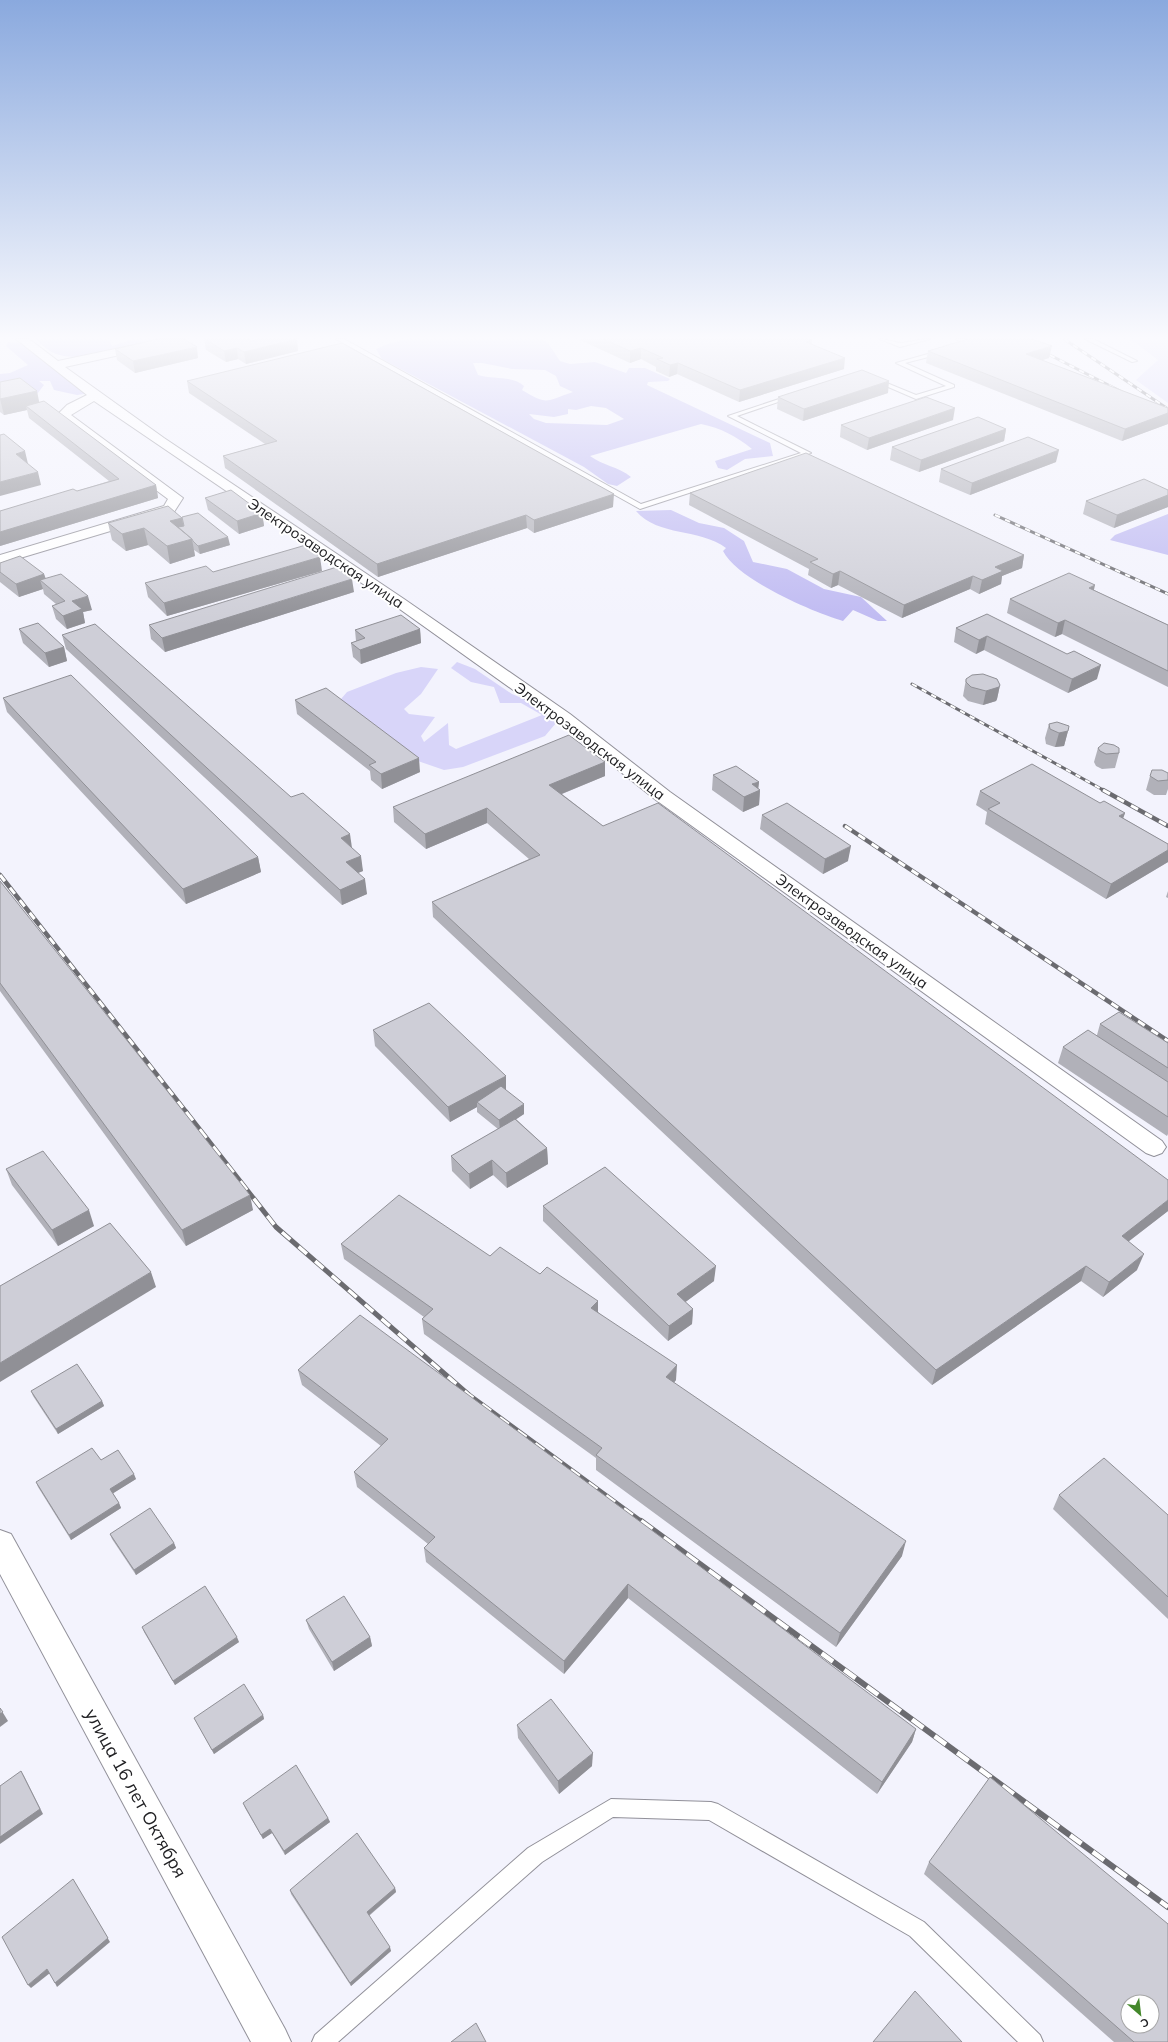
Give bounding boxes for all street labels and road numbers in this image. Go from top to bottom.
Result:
street label: Электрозаводская улица [245,494,407,612]
street label: Электрозаводская улица [511,678,669,804]
street label: Электрозаводская улица [772,869,932,993]
street label: улица 16 лет Октября [80,1704,192,1882]

